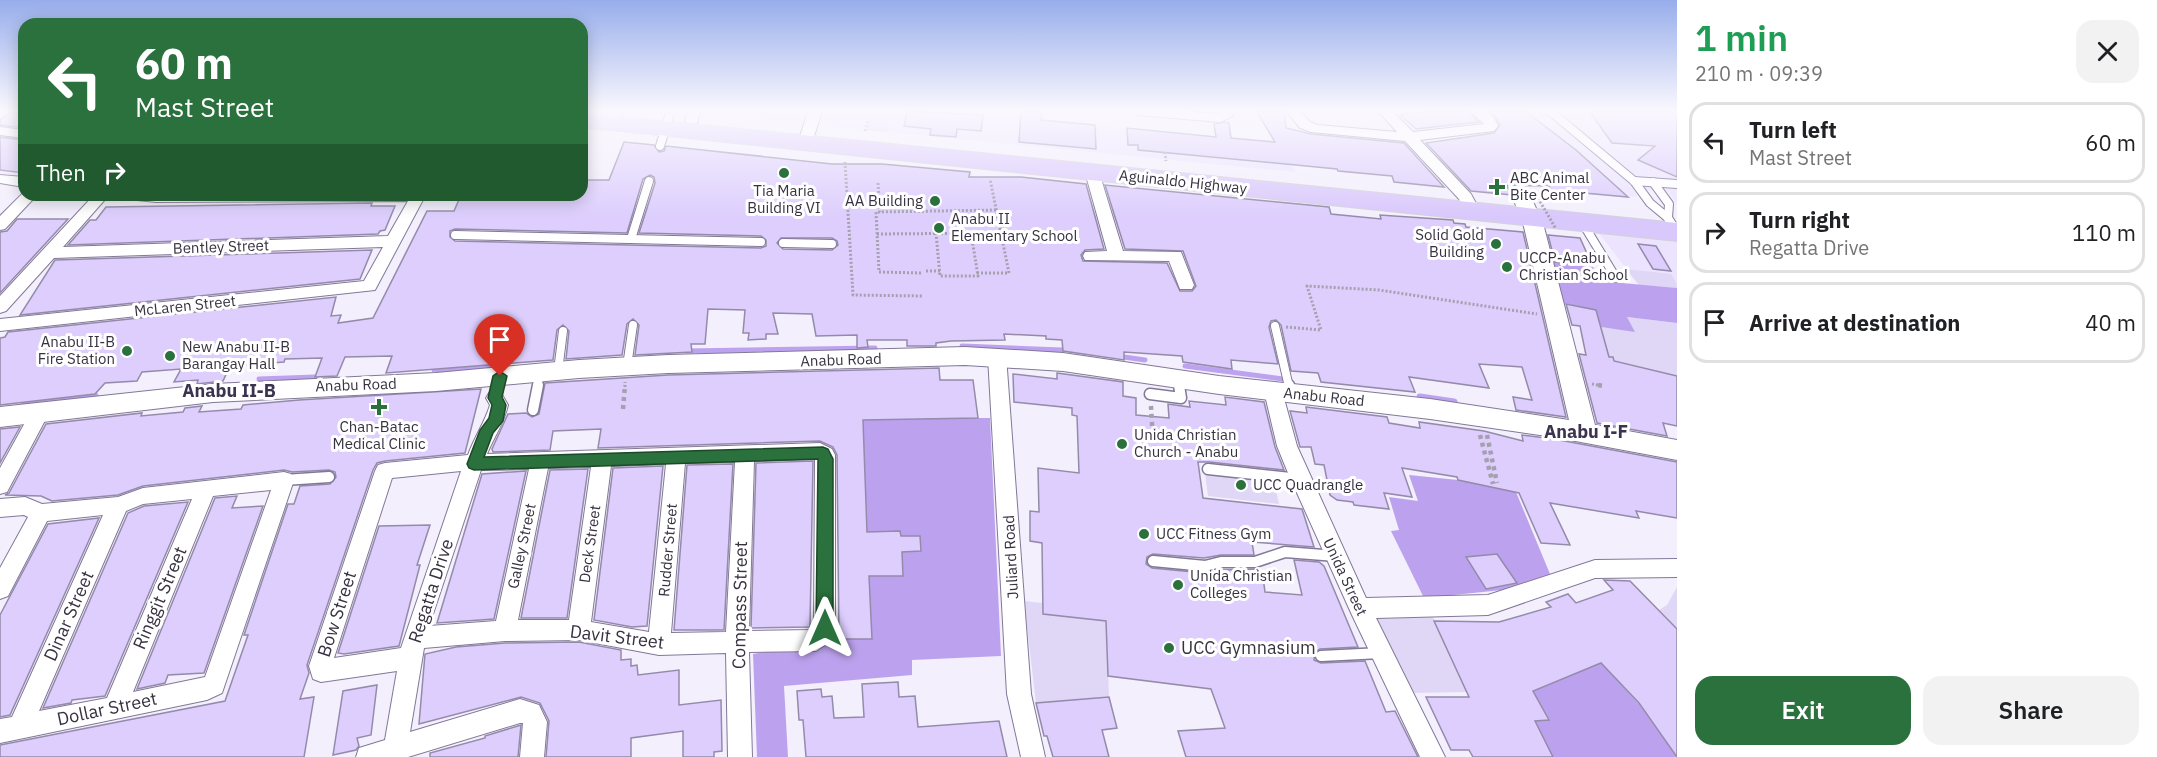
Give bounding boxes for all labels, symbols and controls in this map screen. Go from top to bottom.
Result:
text: 1 min [1695,14,1788,61]
button: close [2076,20,2139,83]
text: 60 m [135,36,233,91]
icon: left [36,42,114,120]
text: 210 m · 09:39 [1695,60,1823,87]
text: Mast Street [135,89,274,124]
text: Turn left [1749,115,1837,144]
icon: left [1698,126,1731,159]
text: 60 m [2085,128,2136,157]
text: Mast Street [1749,144,1852,171]
icon: right [98,156,131,189]
text: Then [36,158,86,187]
street label: Aguinaldo Highway [1118,165,1248,198]
marker: Tia Maria Building VI [777,166,791,180]
place label: ABC Animal Bite Center [1510,168,1589,204]
marker: ABC Animal Bite Center [1488,178,1506,196]
place label: Tia Maria Building VI [747,181,821,217]
place label: AA Building [845,191,923,210]
marker: AA Building [928,194,942,208]
text: Turn right [1749,205,1850,234]
place label: Anabu II Elementary School [951,209,1078,245]
icon: right [1698,216,1731,249]
text: 110 m [2072,218,2136,247]
marker: Anabu II Elementary School [932,221,946,235]
place label: Solid Gold Building [1415,225,1484,261]
text: Regatta Drive [1749,234,1869,261]
street label: Bentley Street [173,235,269,258]
marker: Solid Gold Building [1489,237,1503,251]
place label: UCCP-Anabu Christian School [1519,248,1628,284]
marker: UCCP-Anabu Christian School [1500,260,1514,274]
street label: McLaren Street [133,291,237,320]
icon: arrive [1698,306,1731,339]
text: Arrive at destination [1749,308,1960,337]
text: 40 m [2085,308,2136,337]
pin [474,314,525,376]
icon: arrive [483,323,516,356]
place label: Anabu II-B Fire Station [38,332,115,368]
place label: New Anabu II-B Barangay Hall [182,337,290,373]
marker: Anabu II-B Fire Station [120,344,134,358]
marker: New Anabu II-B Barangay Hall [163,349,177,363]
street label: Anabu Road [800,349,882,370]
street label: Anabu Road [315,374,397,395]
district label: Anabu II-B [182,379,276,402]
street label: Anabu Road [1283,383,1366,410]
marker: Chan-Batac Medical Clinic [370,398,388,416]
place label: Chan-Batac Medical Clinic [332,417,426,453]
district label: Anabu I-F [1544,420,1628,443]
place label: Unida Christian Church - Anabu [1134,425,1238,461]
marker: Unida Christian Church - Anabu [1115,437,1129,451]
place label: UCC Quadrangle [1253,475,1363,494]
marker: UCC Quadrangle [1234,478,1248,492]
street label: Galley Street [503,501,540,590]
street label: Rudder Street [654,502,681,598]
street label: Deck Street [575,504,604,584]
street label: Juliard Road [999,515,1022,600]
place label: UCC Fitness Gym [1156,524,1271,543]
marker: UCC Fitness Gym [1137,527,1151,541]
street label: Unida Street [1319,535,1372,619]
street label: Regatta Drive [403,536,458,646]
street label: Compass Street [727,541,752,669]
street label: Ringgit Street [128,543,192,653]
place label: Unida Christian Colleges [1190,566,1293,602]
street label: Dinar Street [38,567,99,665]
street label: Bow Street [312,568,361,660]
marker: Unida Christian Colleges [1171,578,1185,592]
position arrow [793,596,857,660]
street label: Davit Street [569,619,666,654]
place label: UCC Gymnasium [1181,636,1316,659]
marker: UCC Gymnasium [1162,641,1176,655]
button: Exit [1695,676,1911,745]
button: Share [1923,676,2139,745]
street label: Dollar Street [55,687,159,730]

